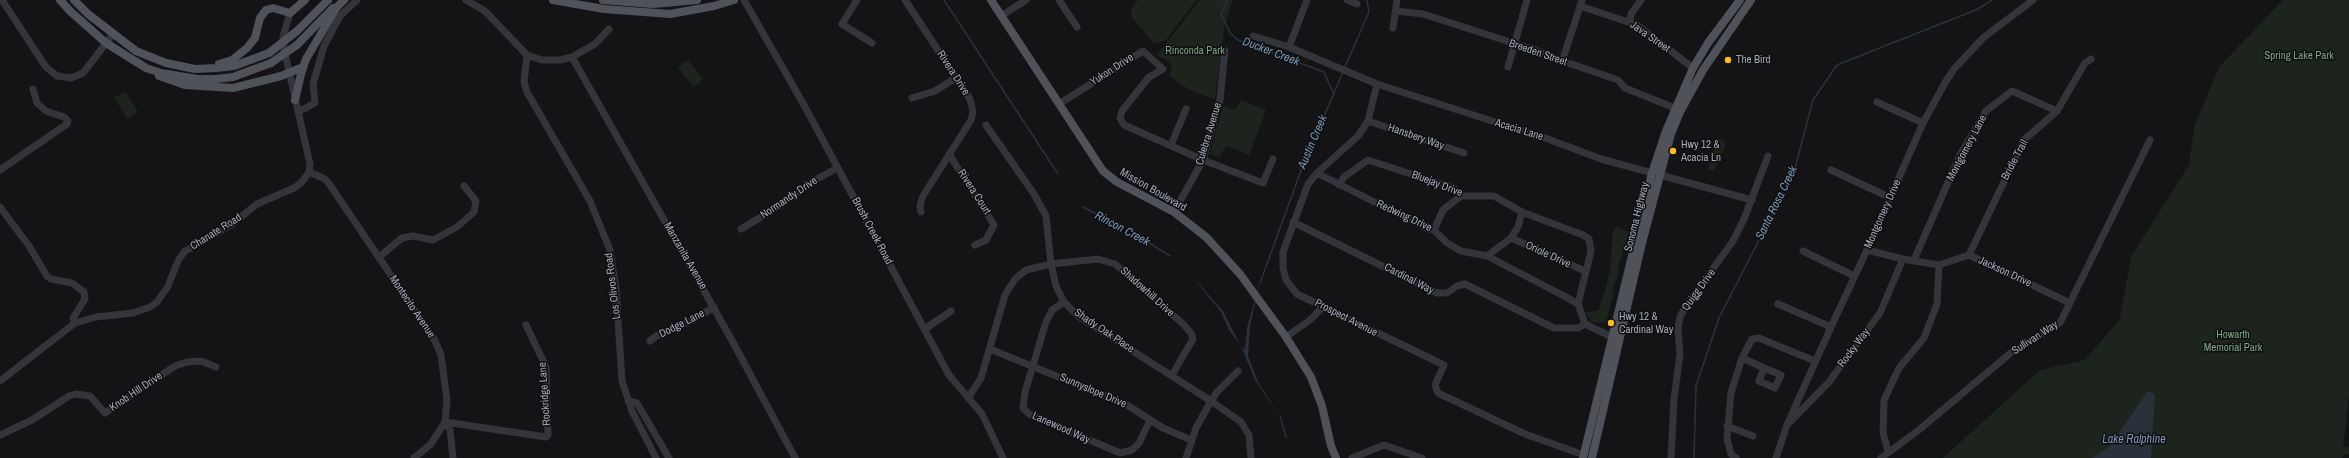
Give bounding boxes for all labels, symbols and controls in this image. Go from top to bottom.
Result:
street label: Java Street [1628,19,1672,55]
water label: Ducker Creek [1240,35,1302,69]
street label: Breeden Street [1507,37,1569,69]
park label: Rinconda Park [1165,44,1225,58]
street label: Rivera Drive [934,48,972,98]
park label: Spring Lake Park [2264,49,2334,63]
street label: Yukon Drive [1088,51,1136,89]
place label: The Bird [1736,53,1771,67]
marker: The Bird [1723,55,1733,65]
street label: Culebra Avenue [1193,101,1225,167]
water label: Austin Creek [1295,113,1331,171]
street label: Montgomery Lane [1944,113,1990,183]
street label: Acacia Lane [1493,116,1545,144]
street label: Hansbery Way [1386,121,1446,153]
place label: Hwy 12 & Acacia Ln [1681,138,1721,164]
street label: Bridle Trail [1999,138,2031,182]
marker: Hwy 12 & Acacia Ln [1668,146,1678,156]
water label: Santa Rosa Creek [1753,164,1801,242]
street label: Mission Boulevard [1117,166,1189,214]
street label: Rivera Court [955,167,993,217]
street label: Bluejay Drive [1410,168,1464,200]
street label: Normandy Drive [758,174,820,222]
street label: Montgomery Drive [1862,177,1904,251]
street label: Sonoma Highway [1622,181,1652,253]
street label: Brush Creek Road [849,195,895,267]
street label: Redwing Drive [1374,197,1434,235]
water label: Rincon Creek [1092,209,1152,249]
street label: Chanate Road [188,211,244,253]
street label: Manzanita Avenue [661,220,709,292]
street label: Oriole Drive [1523,239,1573,271]
street label: Los Olivos Road [602,252,624,320]
street label: Jackson Drive [1976,254,2034,290]
street label: Cardinal Way [1382,261,1436,297]
street label: Shadowhill Drive [1117,264,1177,320]
street label: Quigg Drive [1679,266,1719,314]
street label: Montecito Avenue [386,273,438,341]
street label: Prospect Avenue [1312,297,1380,339]
street label: Shady Oak Place [1071,306,1137,356]
street label: Dodge Lane [657,307,707,341]
place label: Hwy 12 & Cardinal Way [1619,310,1673,336]
marker: Hwy 12 & Cardinal Way [1606,318,1616,328]
street label: Sullivan Way [2009,318,2061,358]
street label: Rocky Way [1835,326,1873,370]
park label: Howarth Memorial Park [2204,328,2262,354]
street label: Rockridge Lane [536,362,554,426]
street label: Knob Hill Drive [107,370,165,414]
street label: Sunnyslope Drive [1058,371,1128,411]
street label: Lanewood Way [1030,409,1092,447]
water label: Lake Ralphine [2102,433,2166,447]

